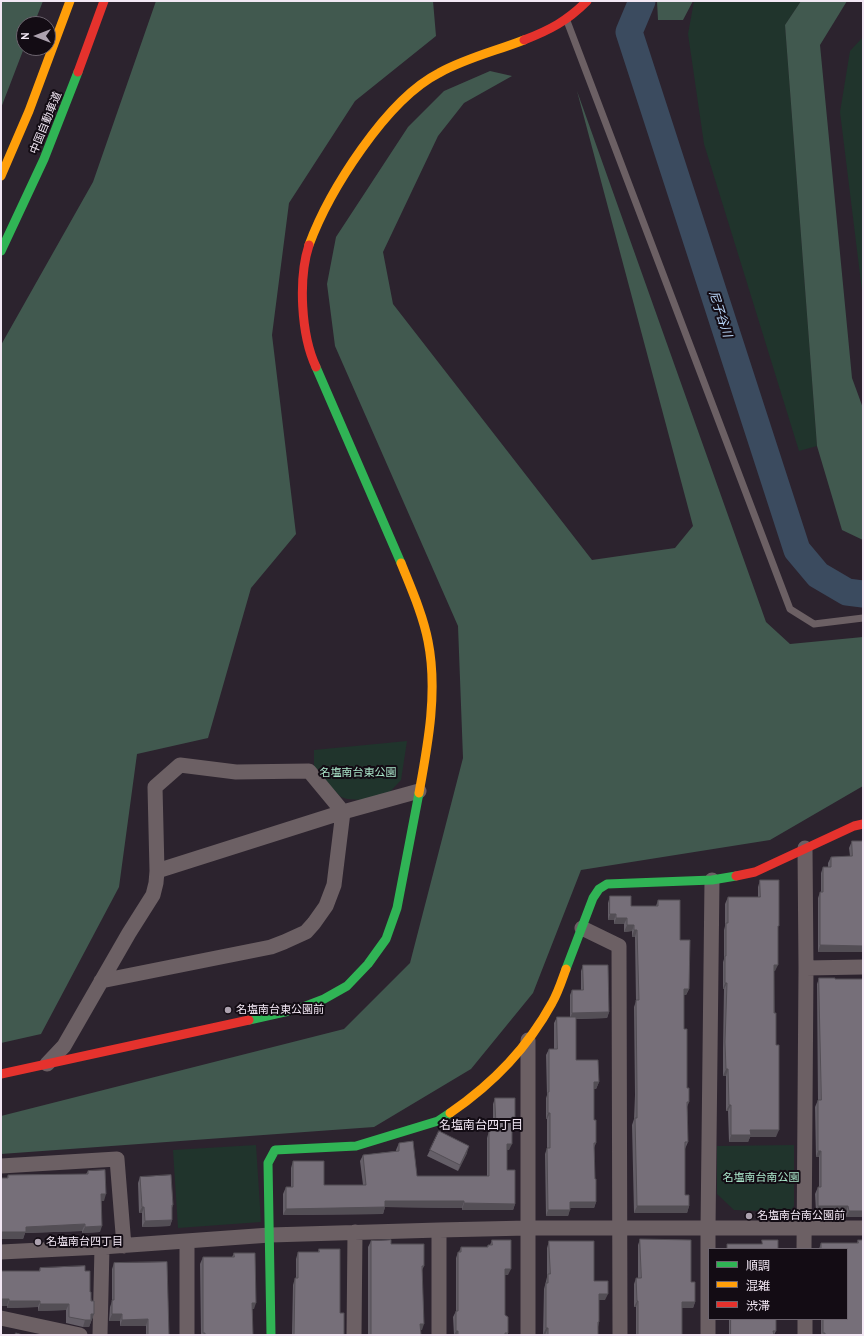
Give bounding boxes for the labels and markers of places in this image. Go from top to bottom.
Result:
place label: 名塩南台東公園前 [236,1003,324,1017]
marker: 名塩南台東公園前 [223,1005,233,1015]
place label: 名塩南台南公園前 [757,1209,845,1223]
marker: 名塩南台南公園前 [744,1211,754,1221]
place label: 名塩南台四丁目 [46,1235,123,1249]
marker: 名塩南台四丁目 [33,1237,43,1247]

